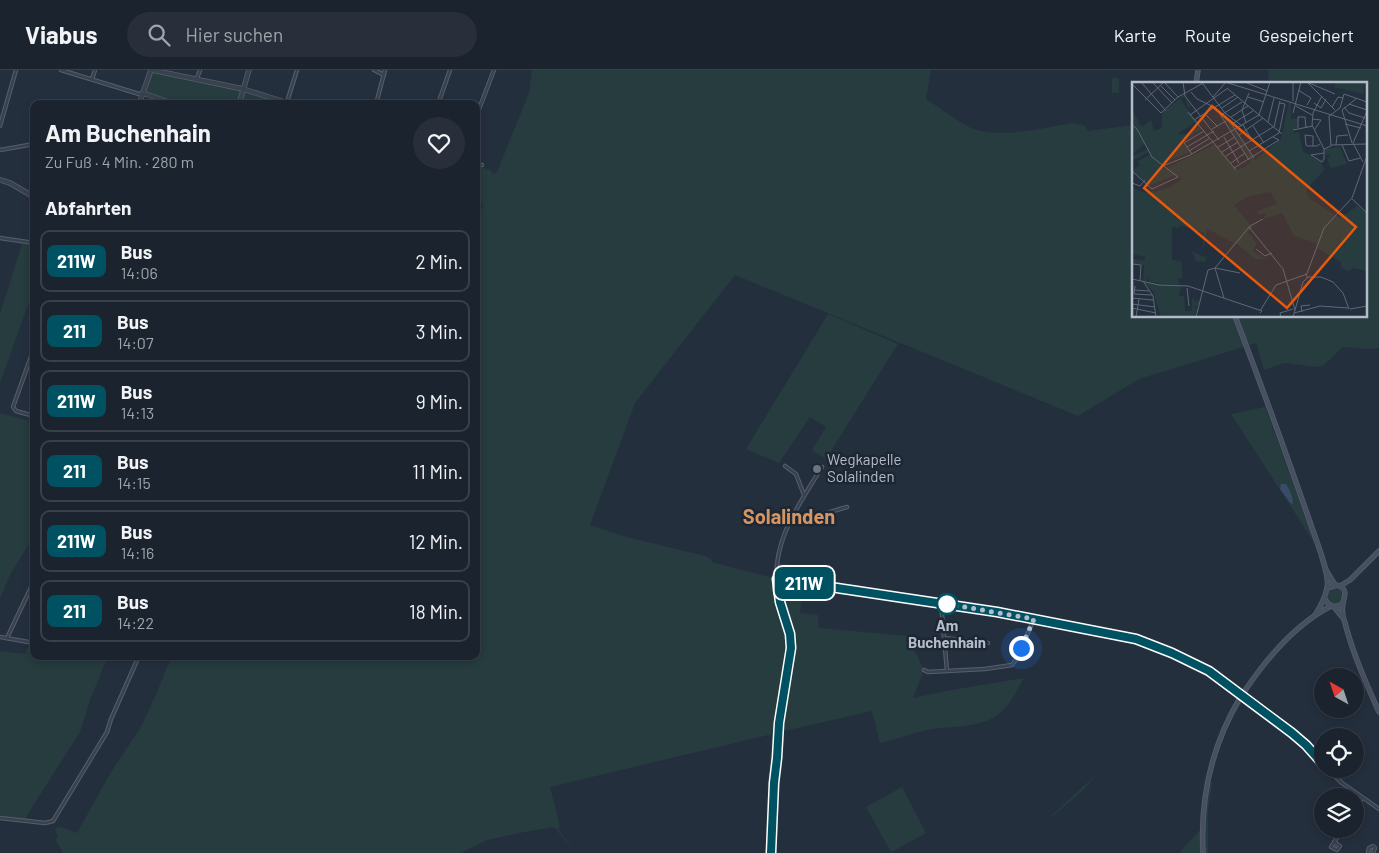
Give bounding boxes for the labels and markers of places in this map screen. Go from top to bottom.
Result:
place label: Wegkapelle Solalinden [827,450,902,485]
marker: Wegkapelle Solalinden [811,463,823,475]
marker: Am Buchenhain [936,593,958,615]
place label: Am Buchenhain [908,616,986,651]

